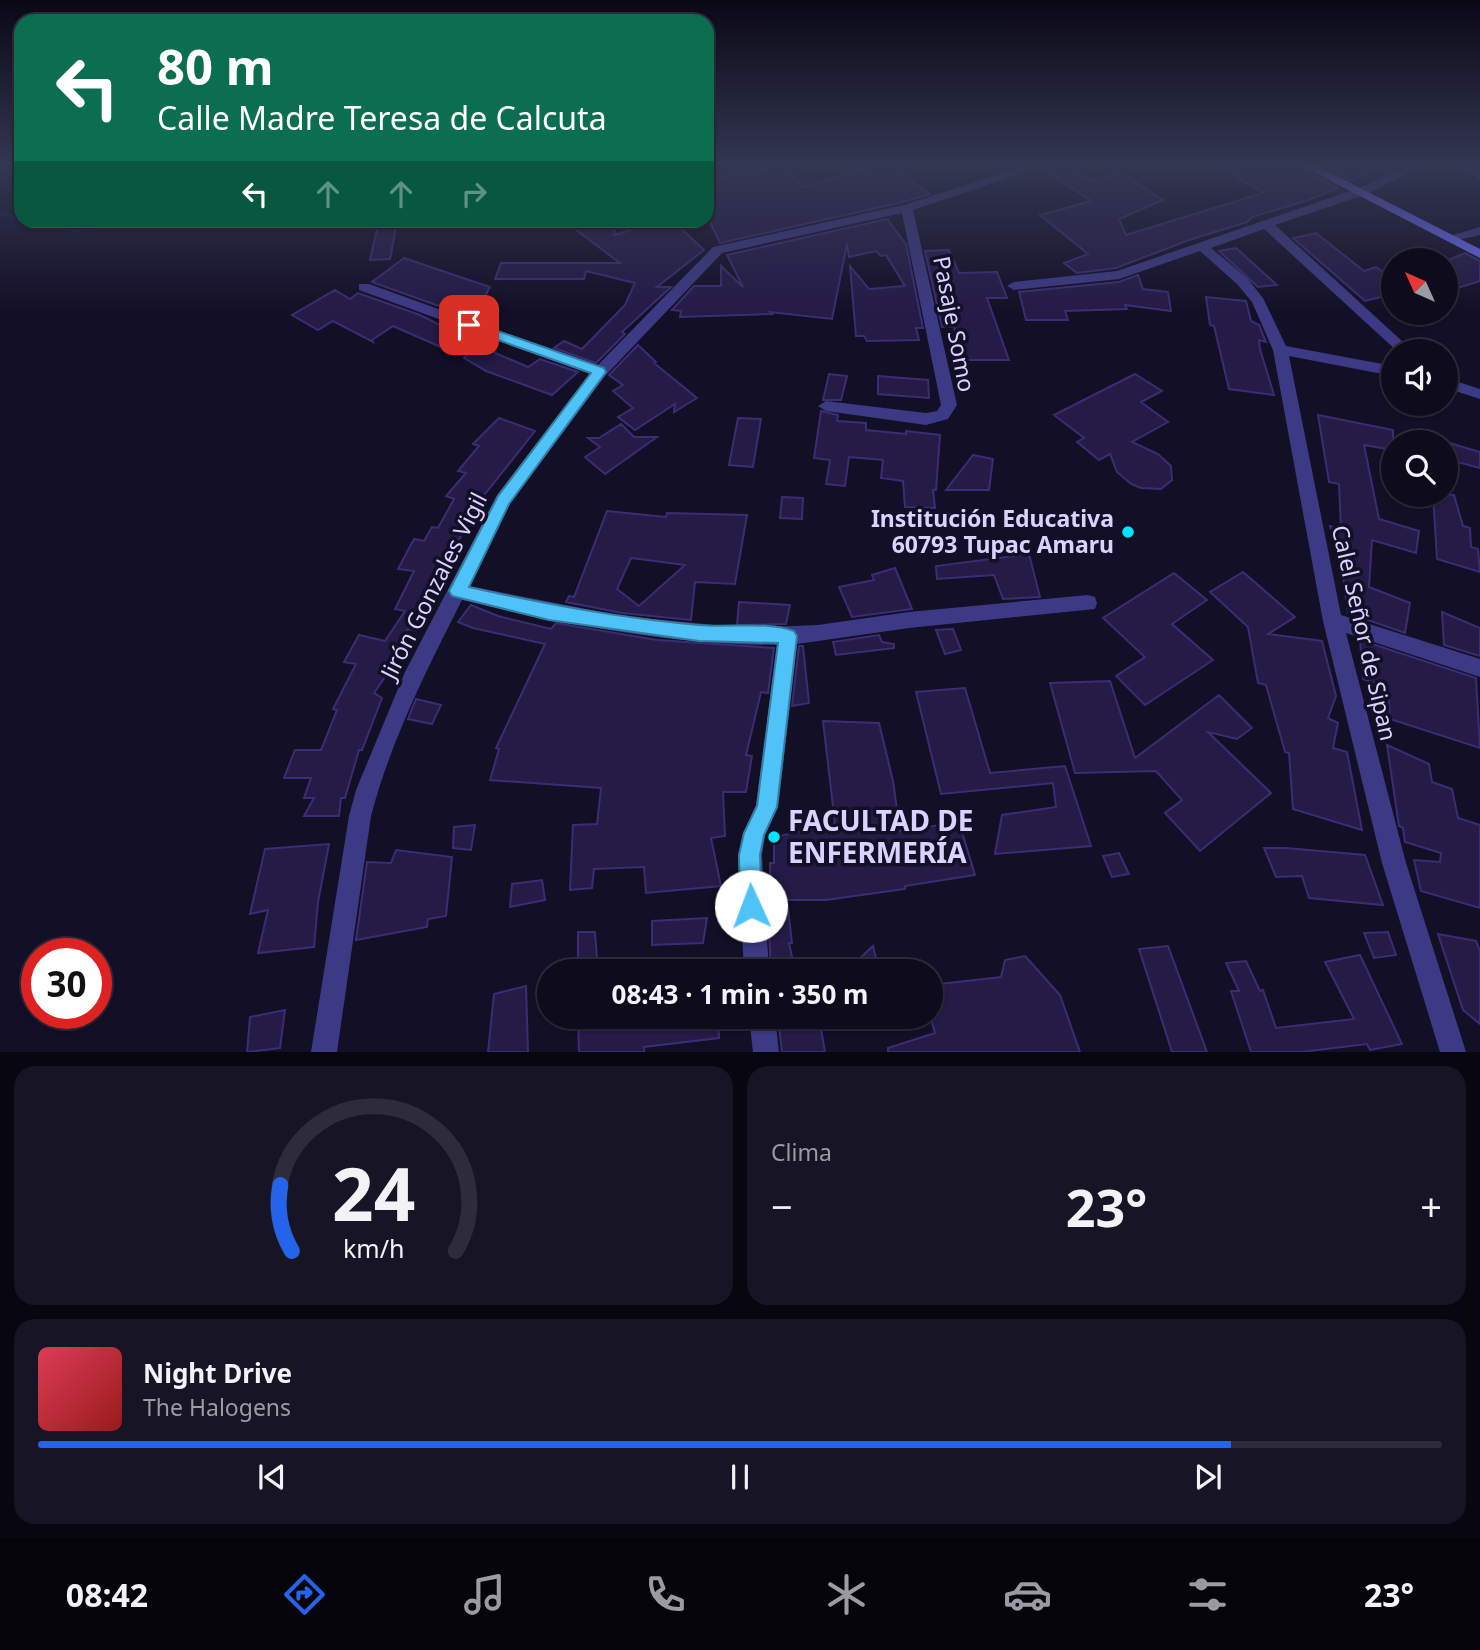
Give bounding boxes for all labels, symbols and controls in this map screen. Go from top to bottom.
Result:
text: 80 m [157,33,274,99]
icon: left [42,42,133,133]
text: Calle Madre Teresa de Calcuta [157,96,607,139]
icon: left [236,175,274,213]
icon: ahead [309,175,347,213]
icon: ahead [382,175,420,213]
icon: right [455,175,493,213]
north arrow [1381,248,1458,326]
map controls [1381,248,1458,507]
street label: Pasaje Somo [926,253,984,394]
pin [439,295,499,355]
icon: arrive [450,306,488,344]
button: sound [1381,339,1458,416]
button: search [1381,430,1458,507]
street label: Jirón Gonzales Vigil [371,487,494,686]
place label: Institución Educativa 60793 Tupac Amaru [871,502,1114,560]
street label: Calel Señor de Sipan [1325,522,1405,744]
marker: Institución Educativa 60793 Tupac Amaru [1120,524,1136,540]
place label: FACULTAD DE ENFERMERÍA [788,801,973,871]
marker: FACULTAD DE ENFERMERÍA [766,829,782,845]
position arrow [714,869,788,943]
speed limit sign: 30 [21,938,112,1029]
text: 08:43 · 1 min · 350 m [612,976,868,1012]
text: Clima [771,1136,832,1168]
text: 24 [332,1144,415,1243]
text: 23° [1066,1171,1147,1242]
text: − [771,1180,793,1232]
text: + [1420,1180,1442,1232]
text: km/h [343,1231,404,1265]
text: Night Drive [143,1355,292,1391]
text: The Halogens [143,1391,291,1423]
icon: previous [253,1458,291,1496]
icon: pause [721,1458,759,1496]
icon: next [1189,1458,1227,1496]
icon: directions [280,1570,329,1619]
icon: music [460,1570,509,1619]
icon: phone [641,1570,690,1619]
icon: climate [822,1570,871,1619]
icon: car [1003,1570,1052,1619]
icon: filters [1183,1570,1232,1619]
text: 08:42 [66,1573,148,1616]
text: 23° [1364,1573,1414,1616]

